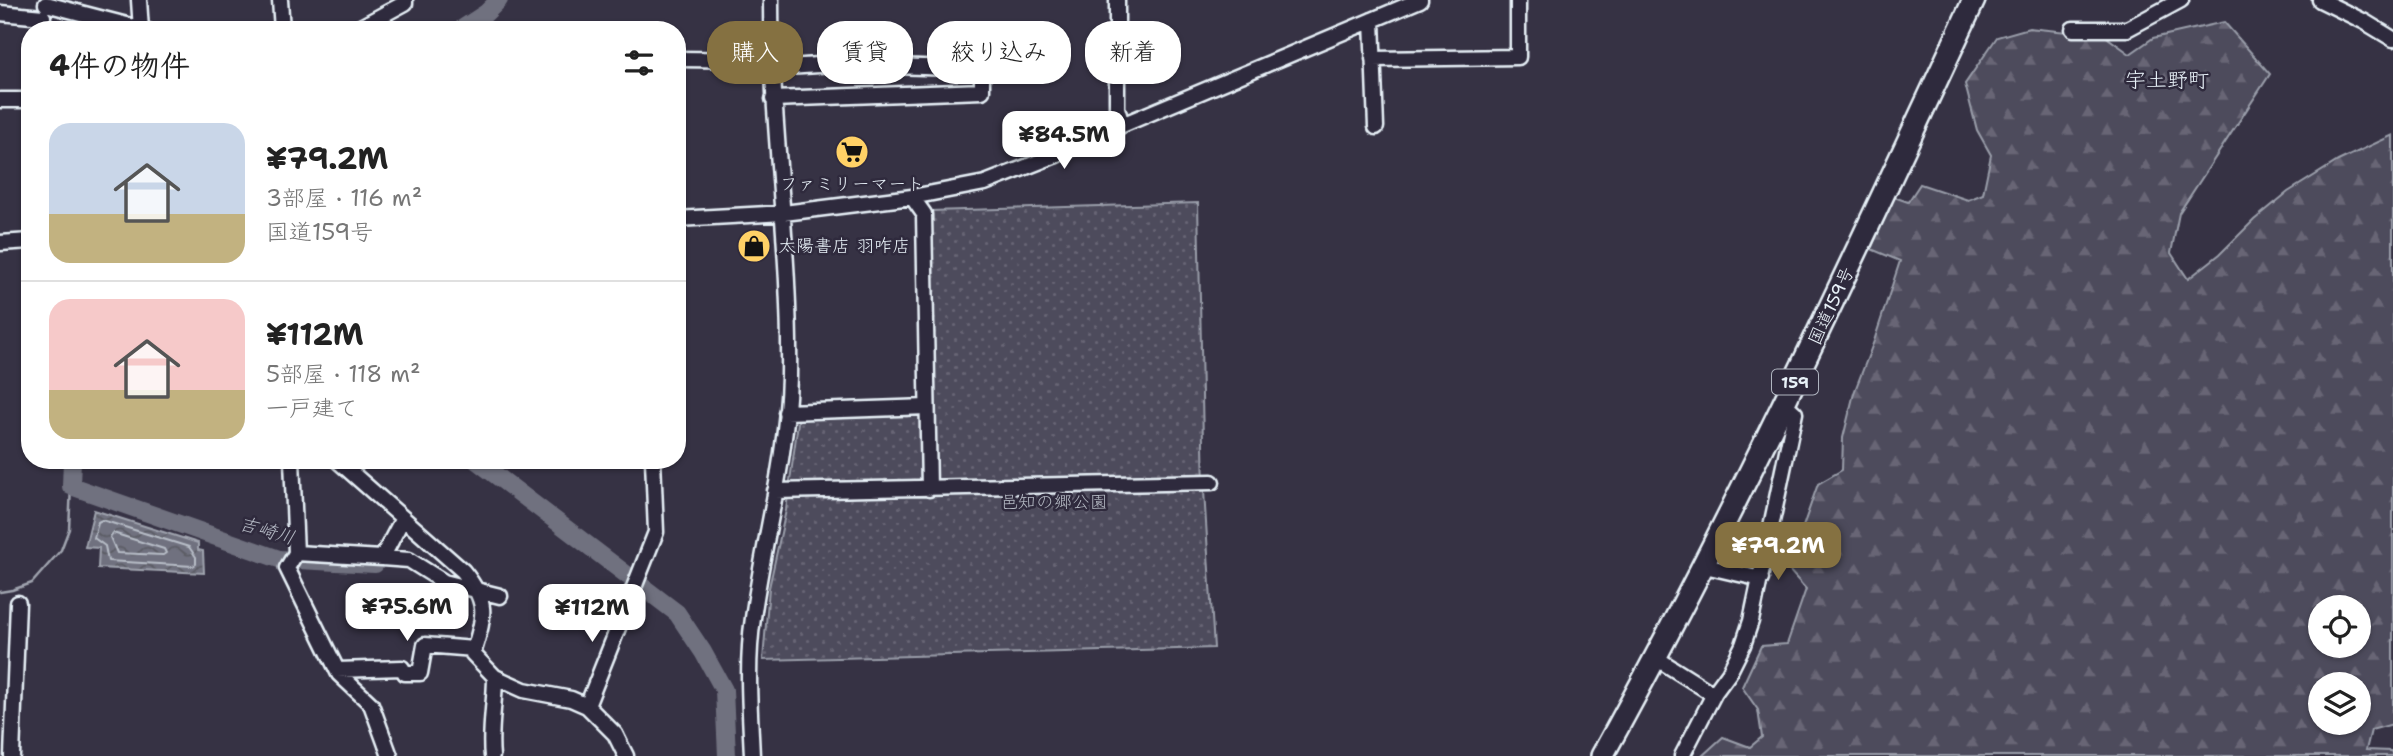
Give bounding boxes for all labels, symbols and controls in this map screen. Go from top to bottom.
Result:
chip: 購入 [707,21,803,84]
chip: 賃貸 [817,21,913,84]
chip: 絞り込み [927,21,1071,84]
chip: 新着 [1085,21,1181,84]
icon: filters [620,44,658,82]
text: 4件の物件 [49,45,190,86]
district label: 宇土野町 [2125,66,2209,94]
pin: ¥84.5M [1007,111,1121,171]
text: ¥84.5M [1018,119,1110,149]
supermarket icon: ファミリーマート [833,133,871,171]
text: ¥79.2M [266,138,388,179]
icon: home [105,151,189,235]
place label: ファミリーマート [780,172,924,196]
text: 3部屋 · 116 m² [266,183,422,213]
text: 国道159号 [266,217,373,247]
shop icon: 太陽書店 羽咋店 [735,227,773,265]
place label: 太陽書店 羽咋店 [778,234,910,258]
street label: 国道159号 [1802,263,1860,349]
text: ¥112M [266,314,364,355]
icon: home [105,327,189,411]
text: 5部屋 · 118 m² [266,359,421,389]
road number: 159 [1772,370,1818,394]
text: 一戸建て [266,393,358,423]
park label: 邑知の郷公園 [1000,490,1108,514]
water label: 吉崎川 [236,511,298,550]
pin: ¥79.2M [1721,522,1835,582]
text: ¥79.2M [1731,530,1825,560]
pin: ¥75.6M [350,584,464,643]
pin: ¥112M [543,584,641,644]
text: ¥75.6M [362,591,452,621]
text: ¥112M [555,592,629,622]
map controls [2308,595,2371,735]
button: locate [2308,595,2371,658]
button: layers [2308,672,2371,735]

